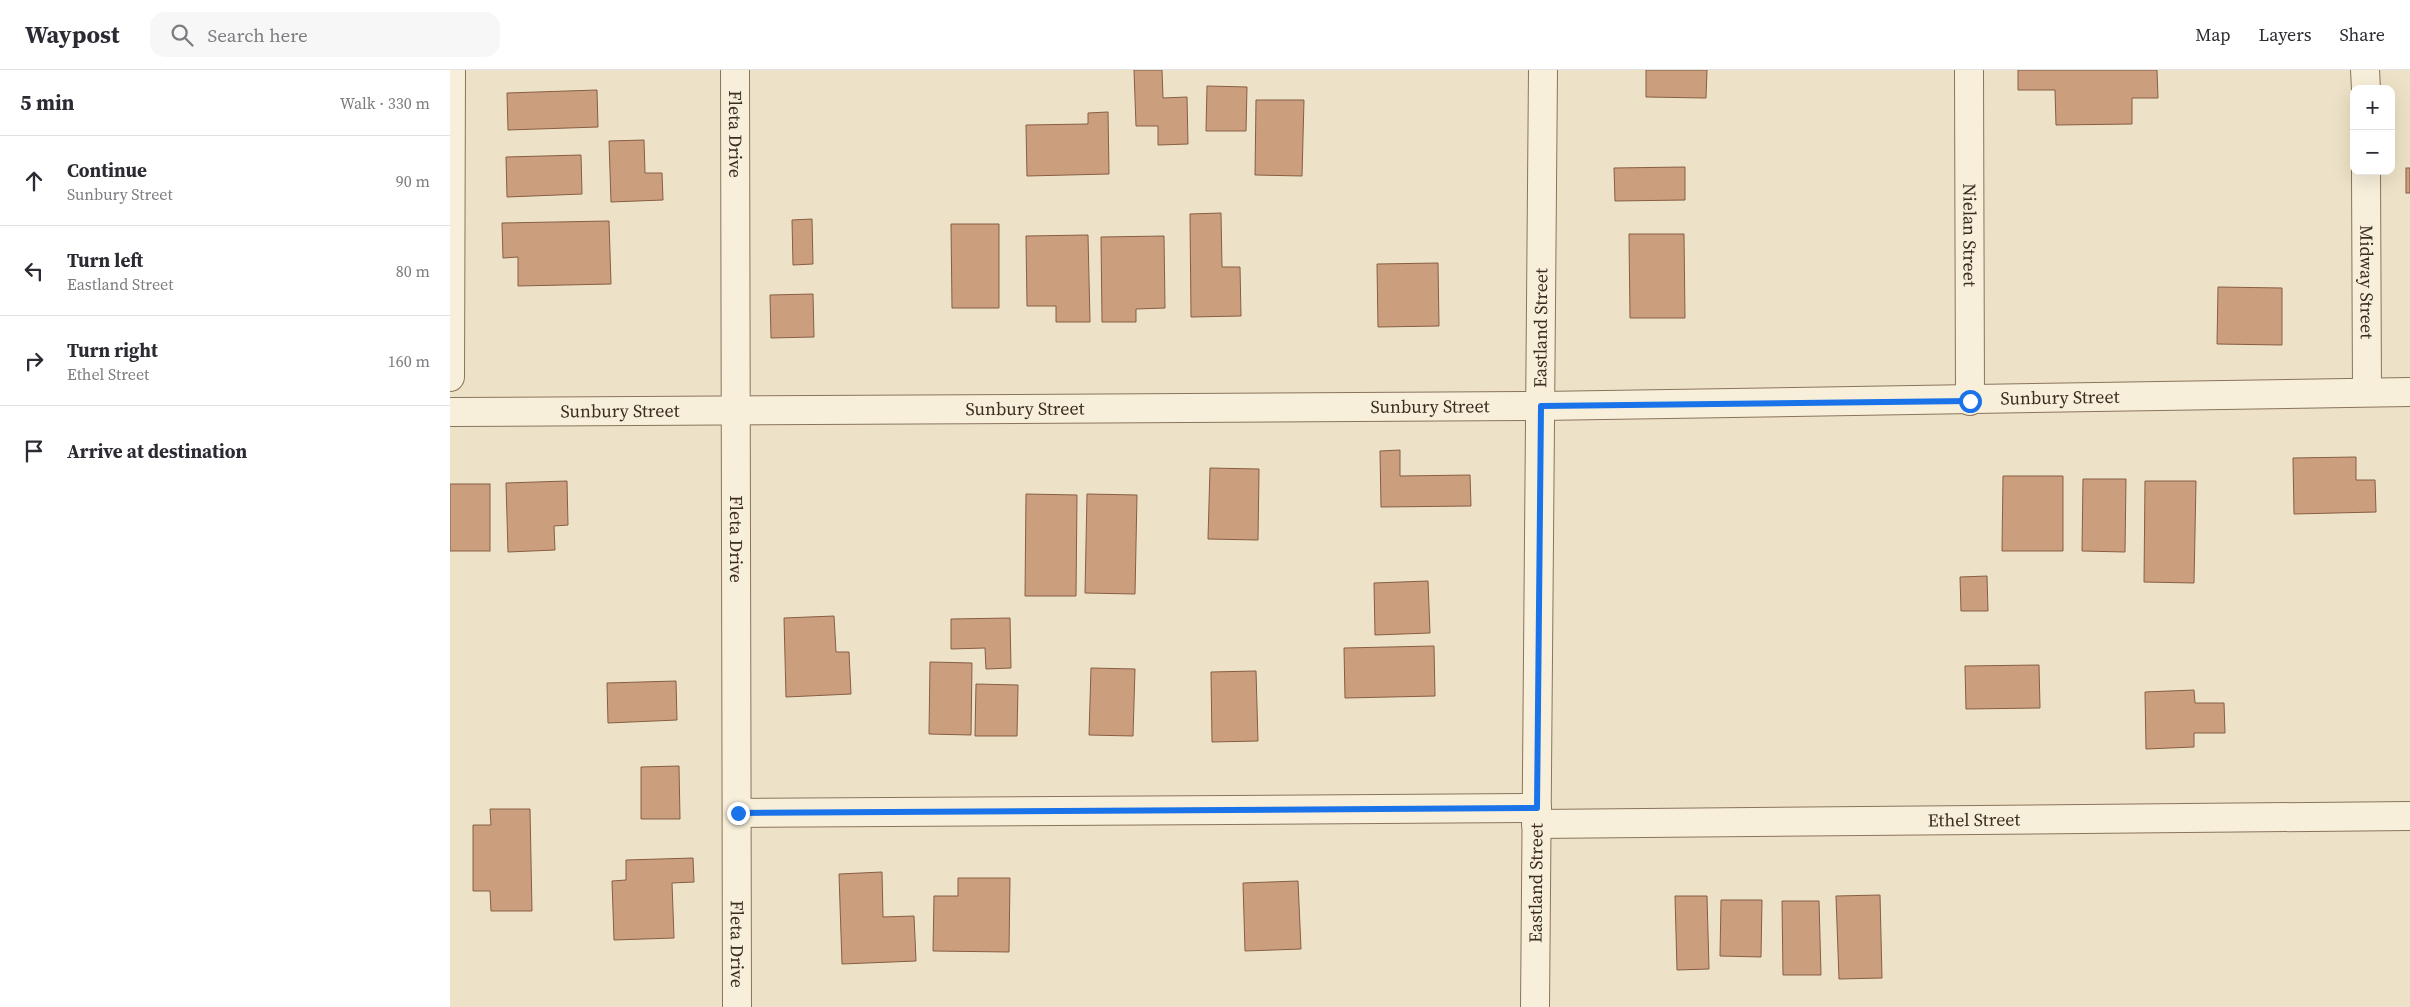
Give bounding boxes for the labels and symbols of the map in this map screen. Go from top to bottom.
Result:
street label: Fleta Drive [723,90,748,178]
street label: Nielan Street [1957,183,1983,287]
street label: Midway Street [2354,225,2380,339]
street label: Eastland Street [1527,268,1553,388]
street label: Sunbury Street [2000,384,2120,411]
route start [1959,390,1982,413]
street label: Sunbury Street [1370,393,1490,419]
street label: Sunbury Street [965,396,1085,421]
street label: Sunbury Street [560,398,680,423]
street label: Fleta Drive [724,495,749,583]
route end [727,802,750,825]
street label: Ethel Street [1928,807,2021,832]
street label: Eastland Street [1523,823,1549,943]
street label: Fleta Drive [725,900,750,988]

